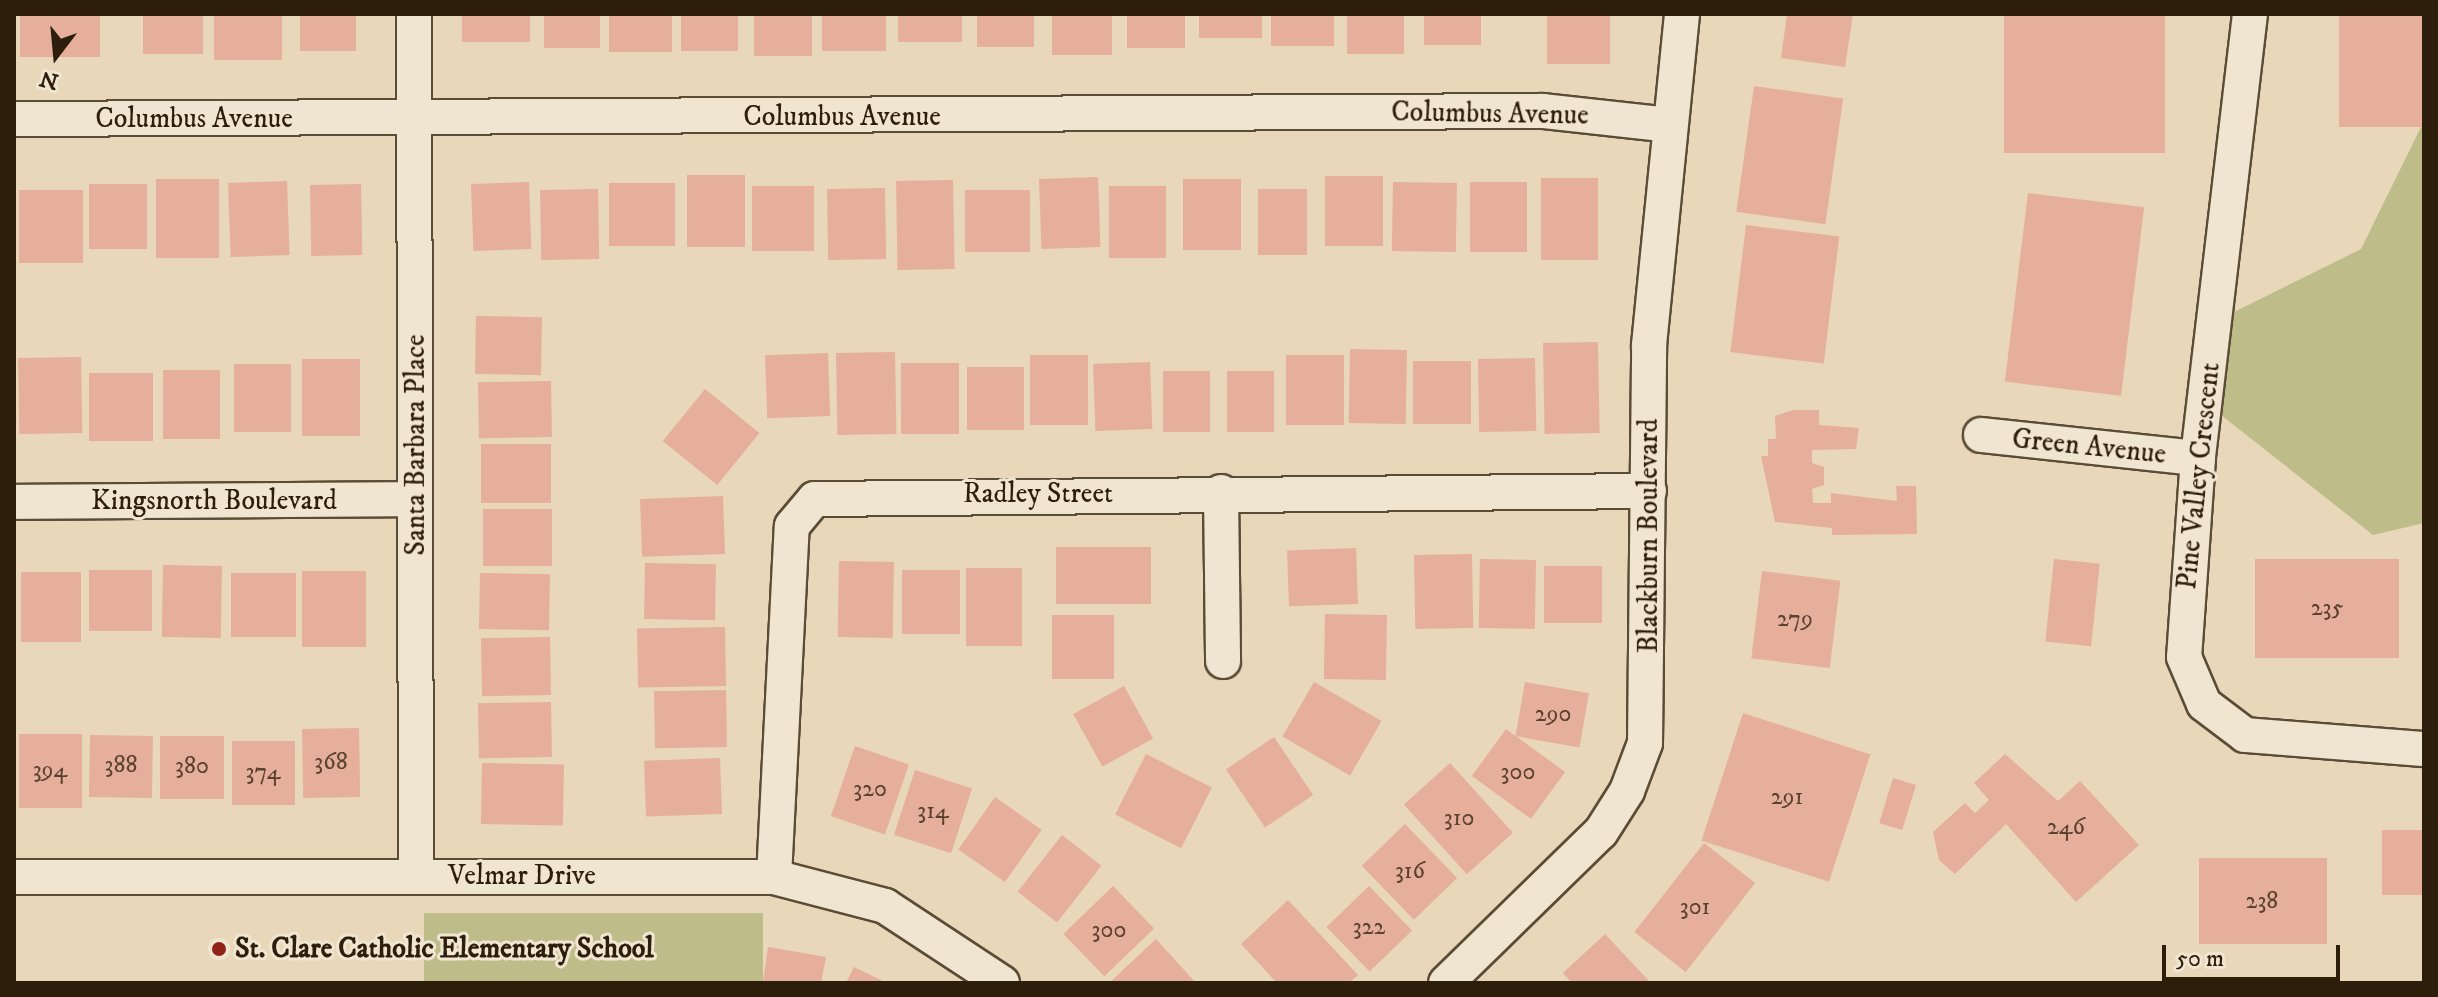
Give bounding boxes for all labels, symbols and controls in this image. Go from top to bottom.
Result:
north arrow [16,16,96,96]
text: N [37,64,62,95]
street label: Columbus Avenue [1391,95,1589,133]
street label: Columbus Avenue [743,100,941,134]
street label: Columbus Avenue [95,102,293,136]
street label: Santa Barbara Place [399,334,433,556]
street label: Pine Valley Crescent [2170,361,2228,591]
street label: Blackburn Boulevard [1632,419,1666,653]
street label: Green Avenue [2010,422,2168,472]
street label: Radley Street [963,477,1113,511]
street label: Kingsnorth Boulevard [91,484,337,518]
house number: 235 [2311,595,2343,623]
house number: 279 [1777,606,1813,634]
house number: 290 [1535,701,1571,729]
house number: 368 [314,749,348,777]
house number: 388 [105,752,137,780]
house number: 380 [175,753,209,781]
house number: 394 [33,757,67,785]
house number: 374 [245,759,281,787]
house number: 300 [1501,759,1535,787]
house number: 320 [853,776,887,804]
house number: 291 [1771,784,1803,812]
house number: 314 [917,798,949,826]
house number: 310 [1444,805,1474,833]
house number: 246 [2047,814,2085,842]
house number: 316 [1395,858,1425,886]
street label: Velmar Drive [448,859,596,893]
house number: 238 [2246,888,2278,916]
house number: 301 [1680,894,1710,922]
house number: 322 [1353,914,1385,942]
house number: 300 [1092,917,1126,945]
scale bar [2166,929,2344,979]
place label: St. Clare Catholic Elementary School [235,932,654,966]
marker: St. Clare Catholic Elementary School [210,940,228,958]
text: 50 m [2176,944,2224,974]

